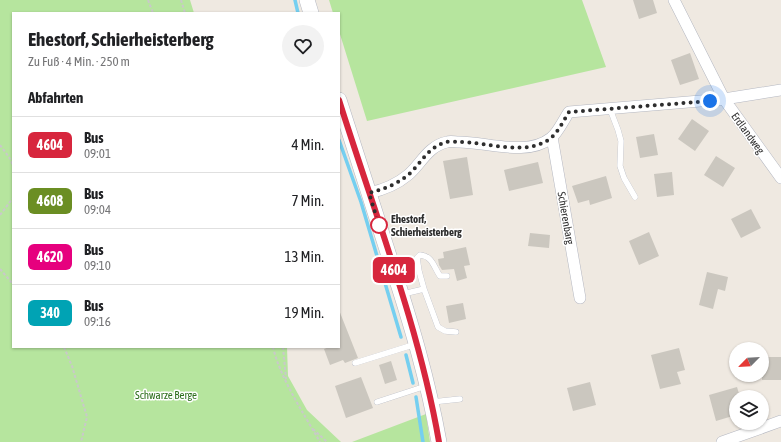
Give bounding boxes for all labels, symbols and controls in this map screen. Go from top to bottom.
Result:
button: heart [282,25,324,67]
text: Ehestorf, Schierheisterberg [28,28,214,50]
text: Zu Fuß · 4 Min. · 250 m [28,54,130,69]
text: Abfahrten [28,89,83,106]
your location [700,91,720,111]
street label: Erdlandweg [729,110,767,156]
text: Bus [84,129,104,146]
text: 4 Min. [291,136,324,153]
text: 4604 [37,137,63,153]
text: 09:01 [84,146,111,161]
text: Bus [84,185,104,202]
street label: Schierenbarg [555,191,577,245]
text: 7 Min. [291,192,324,209]
text: 4608 [37,193,63,209]
text: 09:04 [84,202,111,217]
place label: Ehestorf, Schierheisterberg [391,213,462,238]
marker: Ehestorf, Schierheisterberg [370,216,388,234]
text: Bus [84,241,104,258]
text: 13 Min. [284,248,324,265]
text: 4620 [37,249,63,265]
line badge: 4604 [366,257,422,283]
text: 09:10 [84,258,111,273]
text: 4604 [381,262,407,278]
text: Bus [84,297,104,314]
text: 19 Min. [284,304,324,321]
text: 340 [40,305,60,321]
text: 09:16 [84,314,111,329]
north arrow [729,342,769,382]
map controls [729,342,769,430]
park label: Schwarze Berge [135,389,197,401]
button: layers [729,390,769,430]

